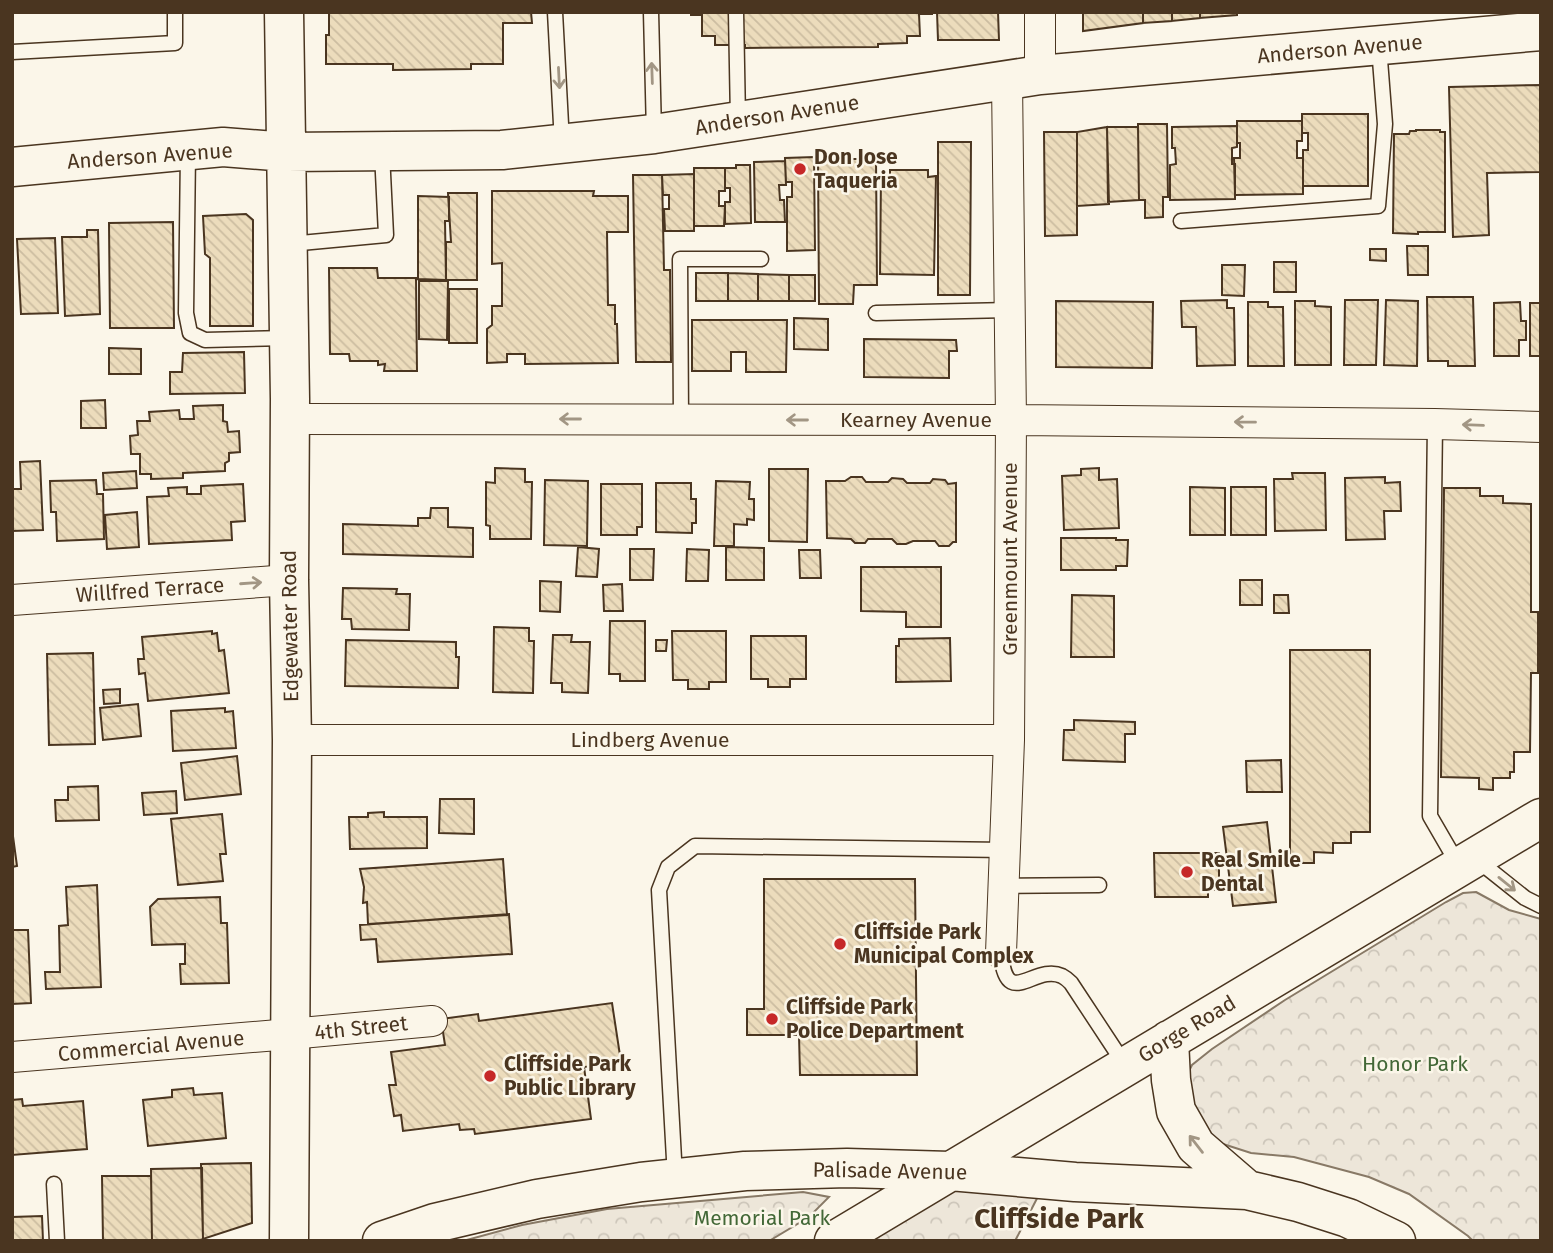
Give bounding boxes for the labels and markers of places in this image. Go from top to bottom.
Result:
place label: Don Jose Taqueria [814,144,898,194]
marker: Don Jose Taqueria [792,161,808,177]
place label: Real Smile Dental [1201,847,1301,897]
marker: Real Smile Dental [1179,864,1195,880]
place label: Cliffside Park Municipal Complex [854,919,1034,969]
marker: Cliffside Park Municipal Complex [832,936,848,952]
place label: Cliffside Park Police Department [786,994,965,1044]
marker: Cliffside Park Police Department [764,1011,780,1027]
place label: Cliffside Park Public Library [504,1051,636,1101]
marker: Cliffside Park Public Library [482,1068,498,1084]

